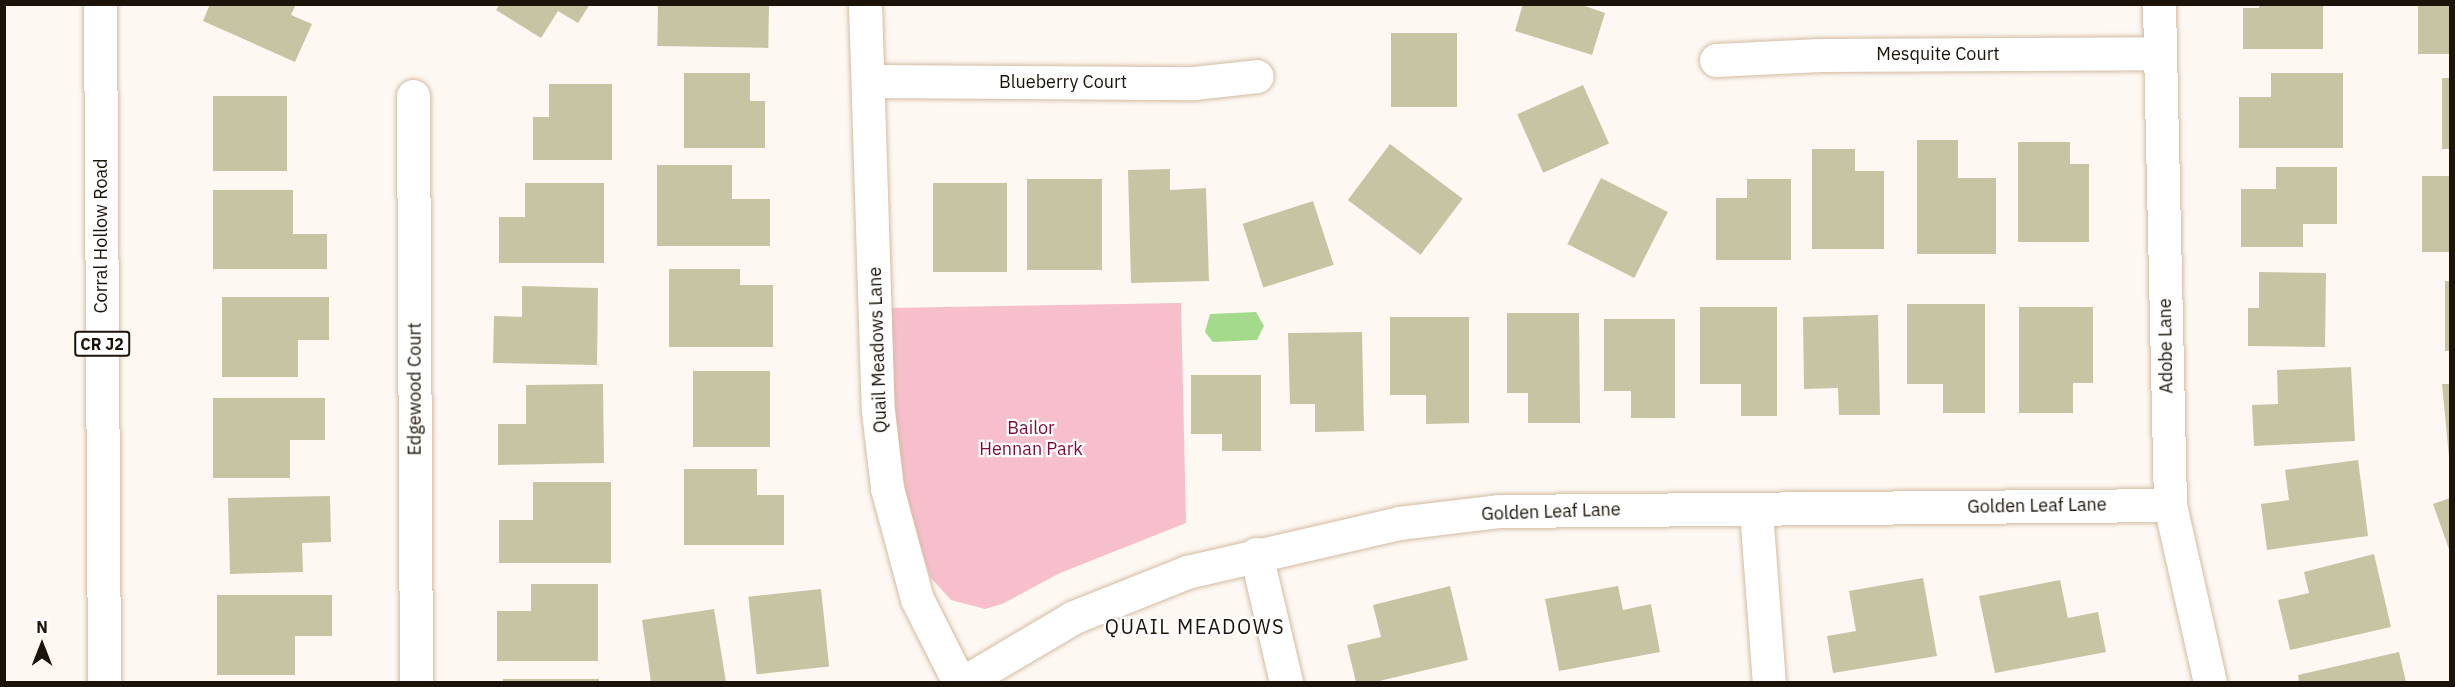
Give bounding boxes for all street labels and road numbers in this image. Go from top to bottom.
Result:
street label: Mesquite Court [1876,43,2000,65]
street label: Blueberry Court [999,71,1127,93]
street label: Corral Hollow Road [90,158,112,314]
street label: Quail Meadows Lane [864,267,892,433]
street label: Adobe Lane [2154,298,2178,394]
street label: Edgewood Court [404,322,426,456]
road number: CR J2 [74,331,130,357]
street label: Golden Leaf Lane [1967,494,2107,518]
street label: Golden Leaf Lane [1481,499,1621,525]

